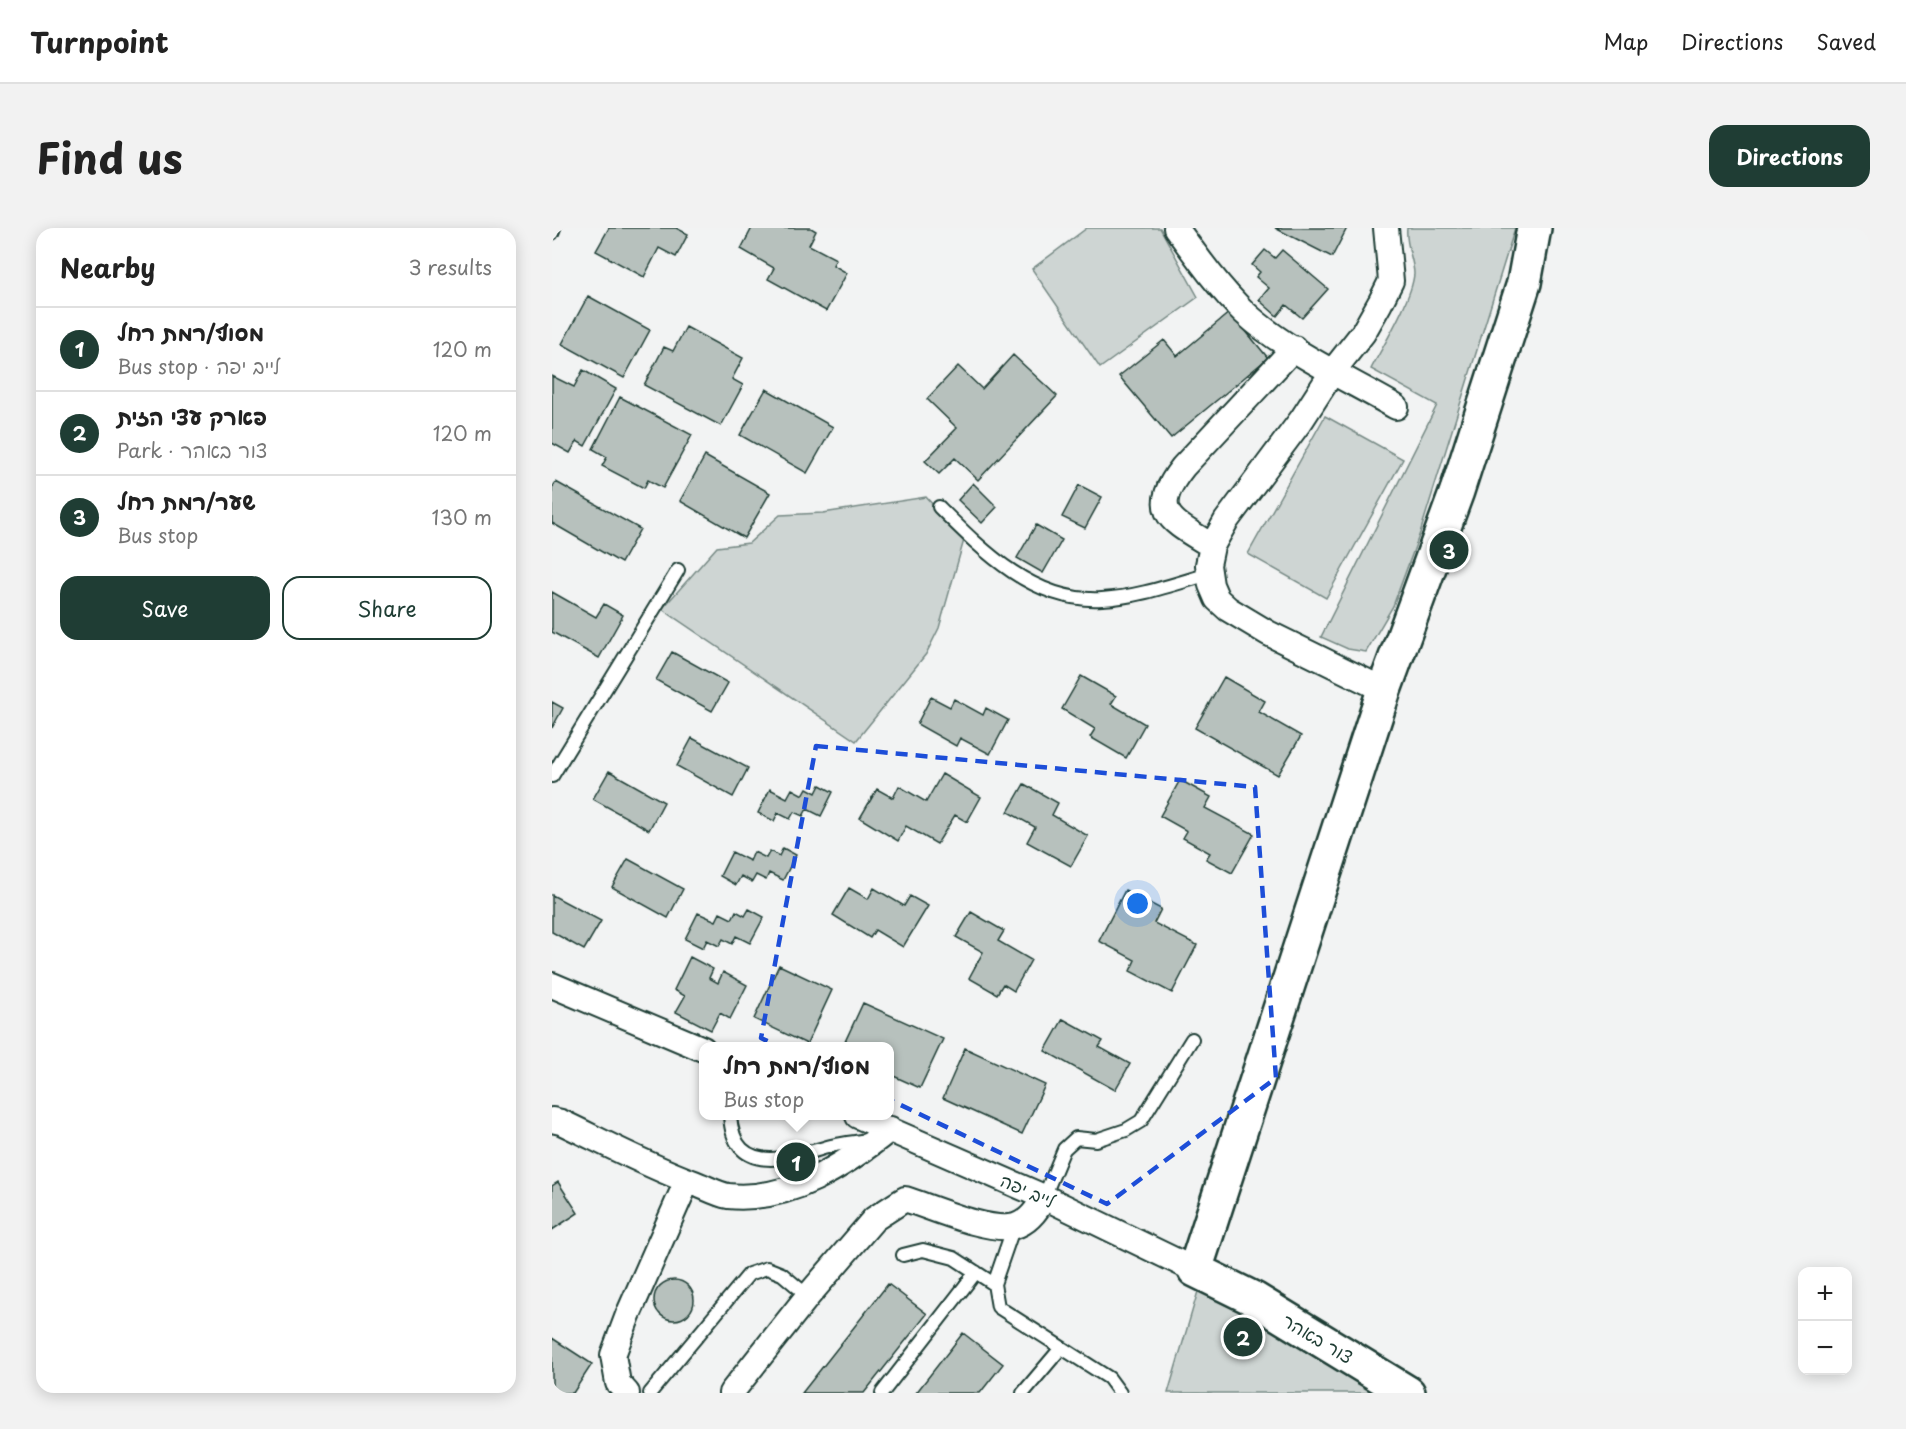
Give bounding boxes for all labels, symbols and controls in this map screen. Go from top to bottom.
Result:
text: Turnpoint [30,20,169,63]
text: Map [1603,25,1648,57]
text: Directions [1681,25,1783,57]
text: Saved [1816,25,1876,57]
text: Find us [36,125,183,188]
button: Directions [1709,125,1870,187]
text: Nearby [60,248,155,287]
text: 3 results [409,252,492,282]
text: מסוף/רמת רחל [117,315,264,348]
text: 1 [75,334,84,364]
text: 120 m [433,334,492,364]
text: Bus stop · לייב יפה [117,351,280,381]
text: פארק עצי הזית [117,399,267,432]
text: 2 [72,418,87,448]
text: 120 m [433,418,492,448]
text: Park · צור באהר [117,435,267,465]
text: שער/רמת רחל [117,484,256,517]
text: 3 [73,502,86,532]
text: 130 m [432,502,492,532]
text: Bus stop [117,520,198,550]
pin: 3 [1430,528,1468,572]
button: Save [60,576,270,640]
button: Share [282,576,492,640]
your location [1123,889,1152,918]
popup [699,1042,894,1120]
text: מסוף/רמת רחל [723,1048,870,1081]
text: Bus stop [723,1084,804,1114]
pin: 1 [776,1140,816,1184]
street label: לייב יפה [996,1166,1060,1214]
map controls [1798,1267,1852,1375]
button: + [1798,1267,1852,1321]
street label: צור באהר [1278,1306,1358,1370]
pin: 2 [1224,1314,1262,1360]
button: − [1798,1321,1852,1375]

